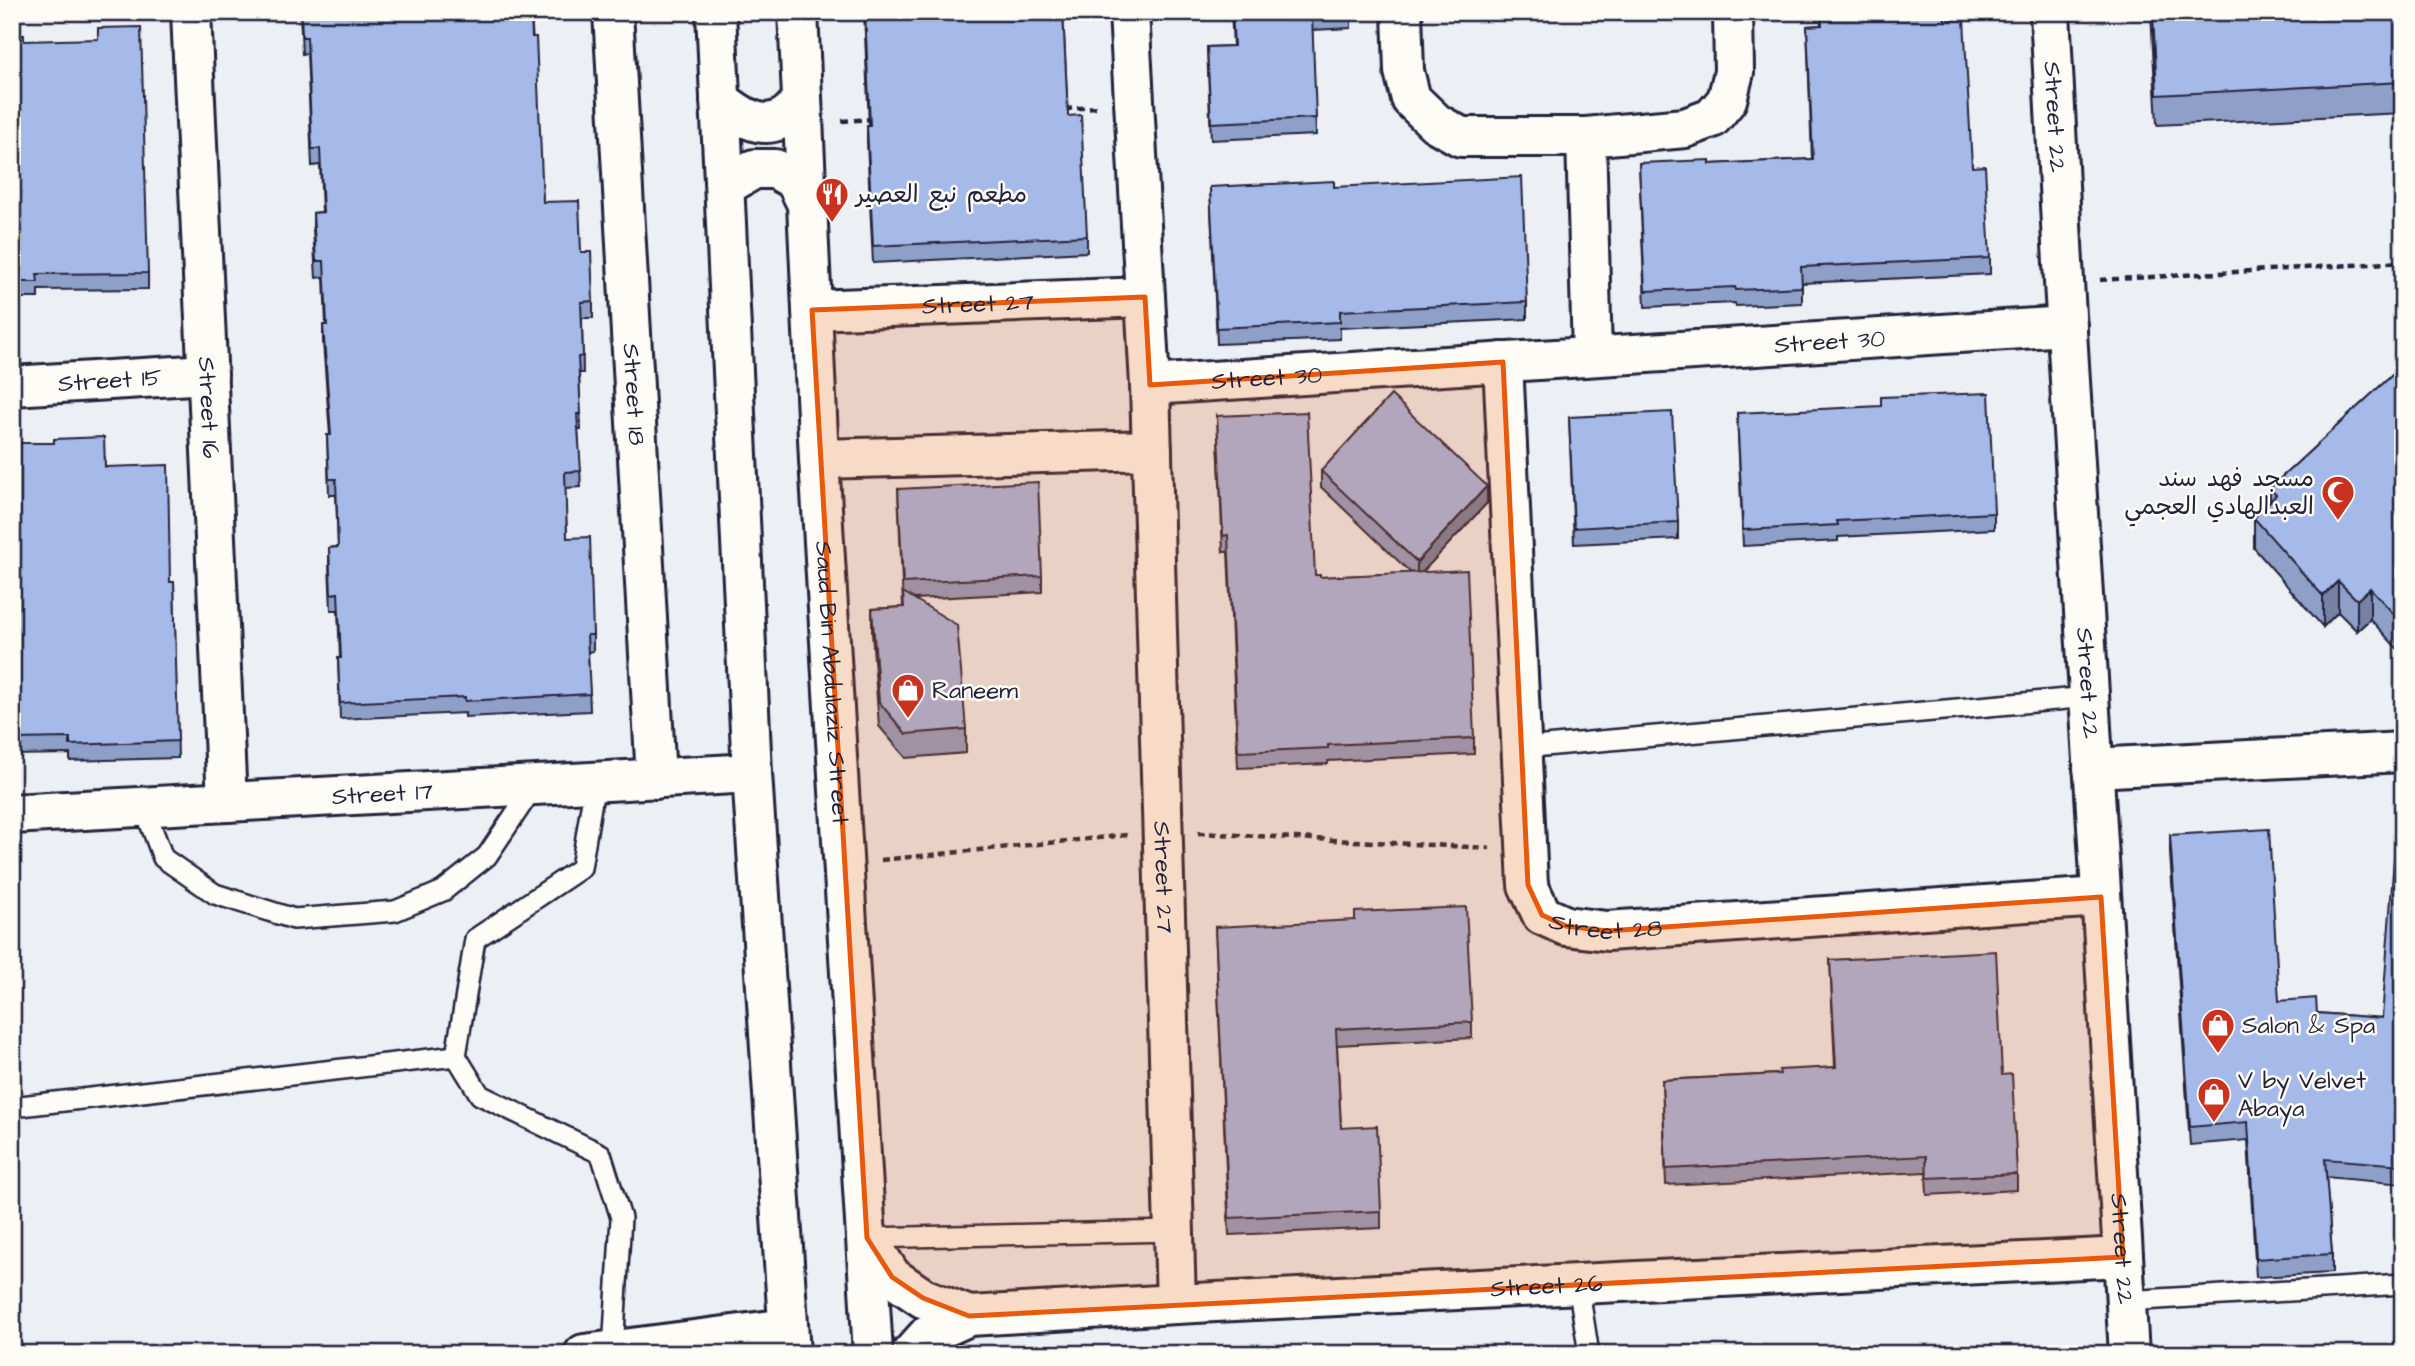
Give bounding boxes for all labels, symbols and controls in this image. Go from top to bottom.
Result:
street label: Street 22 [2035,61,2074,174]
restaurant icon: مطعم نبع العصير [813,175,851,224]
place label: مطعم نبع العصير [854,178,1027,212]
street label: Street 27 [921,285,1035,324]
street label: Street 30 [1773,322,1886,363]
street label: Street 18 [614,342,653,446]
street label: Street 16 [189,356,227,459]
street label: Street 30 [1210,358,1323,399]
street label: Street 15 [57,361,163,401]
place label: مسجد فهد سند العبدالهادي العجمي [2124,462,2314,527]
mosque icon: مسجد فهد سند العبدالهادي العجمي [2319,473,2357,522]
street label: Saud Bin Abdulaziz Street [806,540,857,826]
street label: Street 22 [2067,626,2108,740]
shop icon: Raneem [889,671,927,720]
place label: Raneem [932,674,1018,708]
street label: Street 17 [331,775,434,814]
street label: Street 27 [1144,821,1182,934]
street label: Street 28 [1543,905,1663,950]
shop icon: Salon & Spa [2199,1006,2237,1055]
place label: Salon & Spa [2242,1009,2375,1043]
place label: V by Velvet Abaya [2238,1064,2366,1127]
shop icon: V by Velvet Abaya [2195,1075,2233,1124]
street label: Street 22 [2101,1192,2142,1306]
street label: Street 26 [1489,1267,1603,1306]

